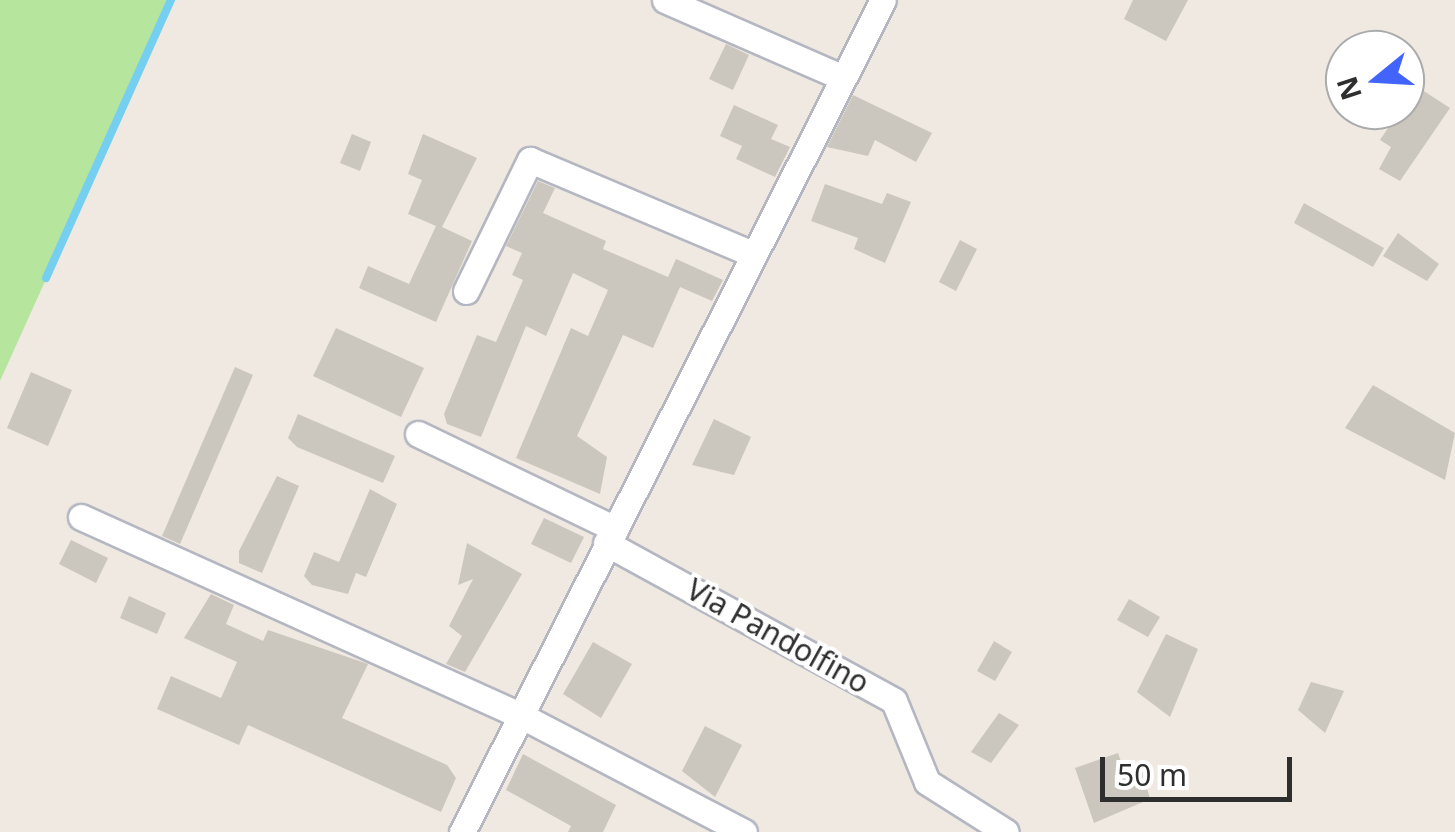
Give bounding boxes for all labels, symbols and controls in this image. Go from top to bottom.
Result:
north arrow [1325,30,1425,130]
text: N [1327,72,1370,105]
street label: Via Pandolfino [681,571,875,701]
scale bar [1105,737,1298,799]
text: 50 m [1117,754,1187,795]

